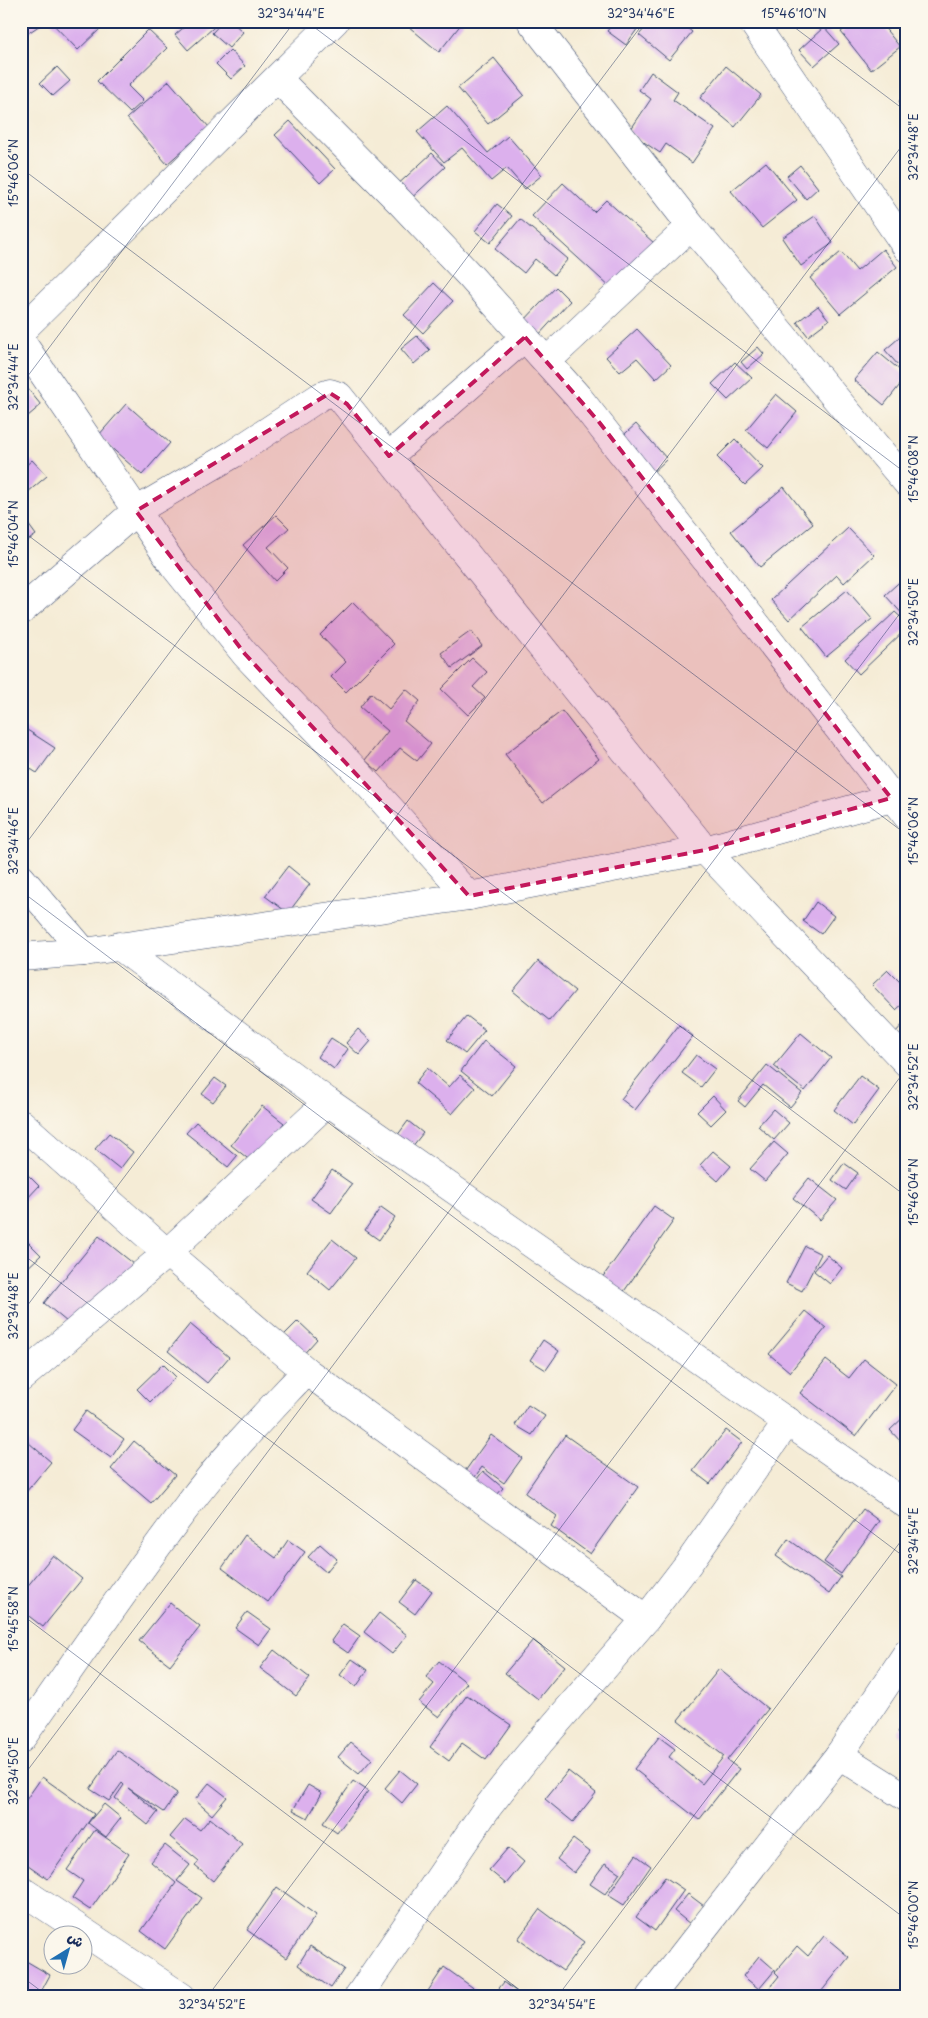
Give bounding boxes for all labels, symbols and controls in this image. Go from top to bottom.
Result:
text: 32°34'44"E [257,4,325,22]
text: 32°34'46"E [607,4,675,22]
text: 15°46'10"N [761,4,827,22]
text: 32°34'48"E [904,113,922,181]
text: 15°46'06"N [4,139,22,207]
text: 32°34'44"E [4,343,22,411]
text: 15°46'08"N [904,435,922,503]
text: 15°46'04"N [4,500,22,568]
text: 32°34'50"E [904,578,922,646]
text: 15°46'06"N [904,797,922,865]
text: 32°34'46"E [4,807,22,875]
text: 32°34'52"E [904,1043,922,1111]
text: 15°46'04"N [904,1158,922,1226]
text: 32°34'48"E [4,1272,22,1340]
text: 32°34'54"E [904,1507,922,1575]
text: 15°45'58"N [4,1586,22,1652]
text: 32°34'50"E [4,1737,22,1805]
text: 15°46'00"N [904,1881,922,1949]
north arrow [42,1926,92,1976]
text: ش [64,1926,89,1952]
text: 32°34'52"E [178,1995,246,2013]
text: 32°34'54"E [528,1995,596,2013]

